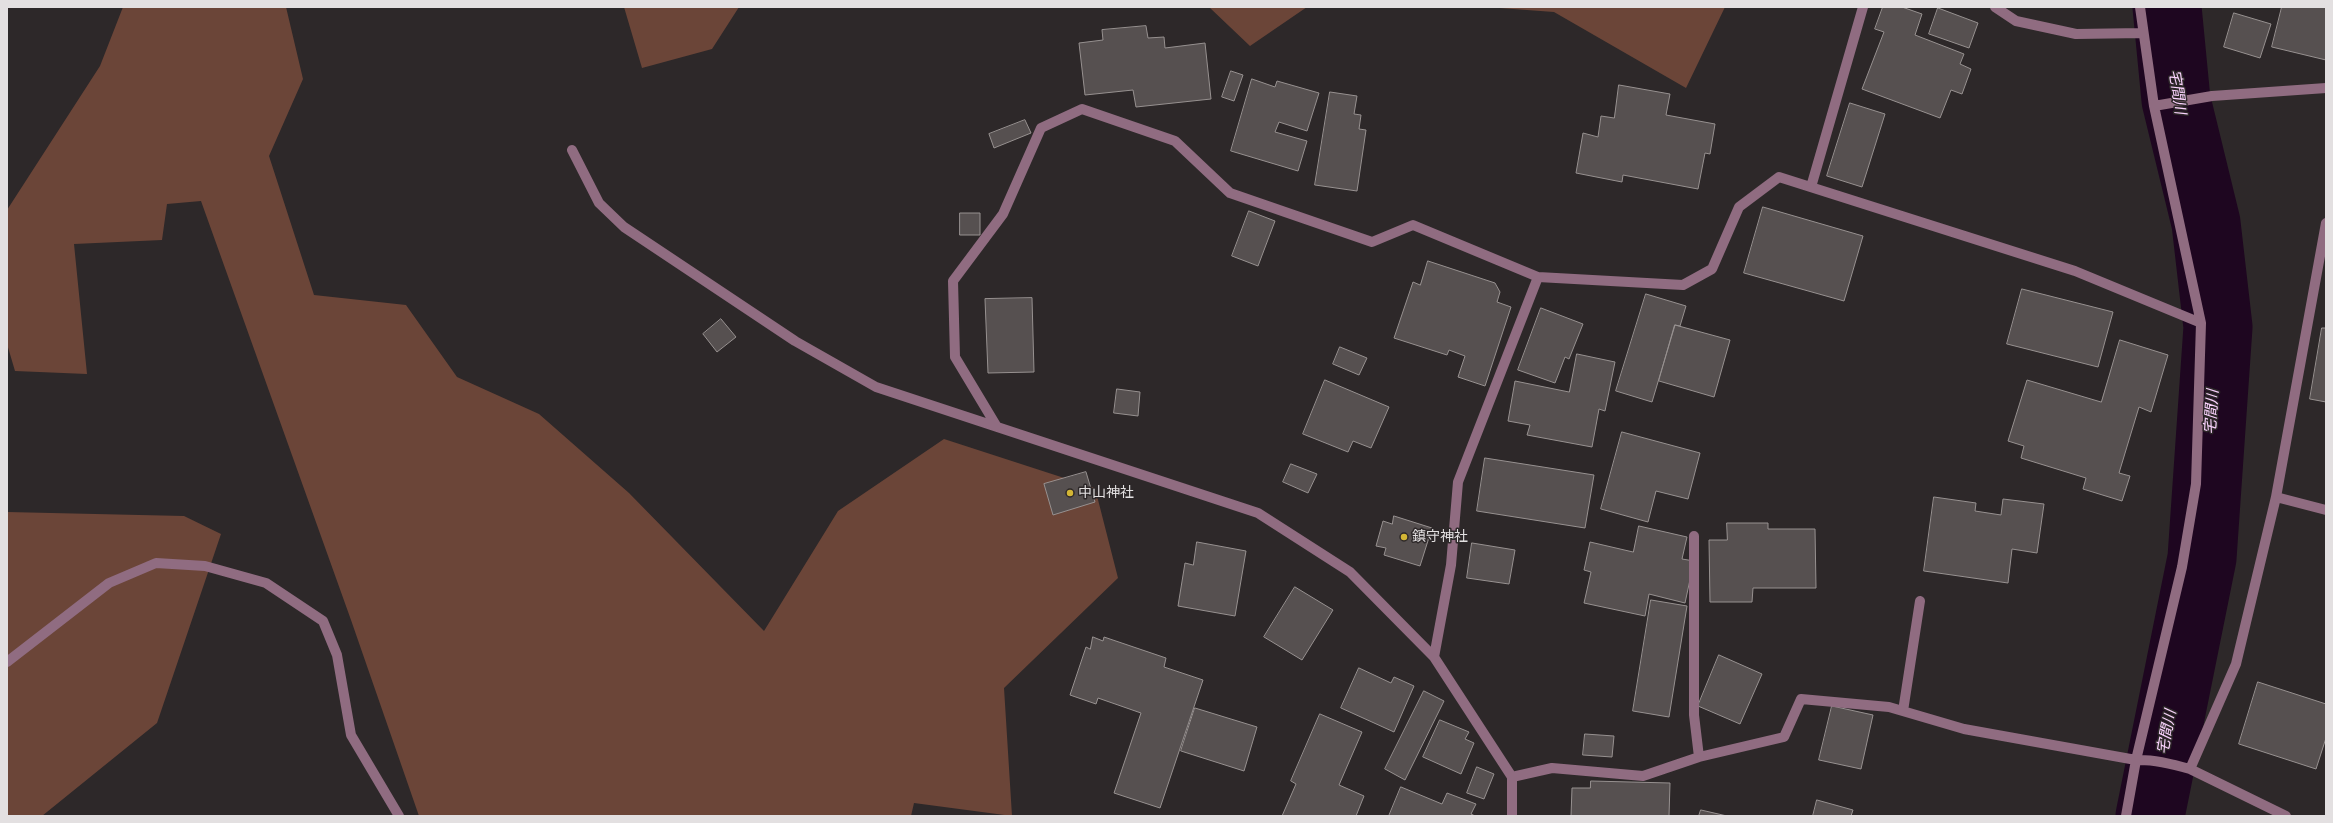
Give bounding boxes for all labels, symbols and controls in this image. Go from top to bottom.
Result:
water label: 宅間川 [2165,68,2189,116]
water label: 宅間川 [2201,389,2223,435]
place label: 中山神社 [1078,485,1134,501]
marker: 中山神社 [1065,488,1075,498]
place label: 鎮守神社 [1412,529,1468,545]
marker: 鎮守神社 [1399,532,1409,542]
water label: 宅間川 [2154,708,2180,756]

